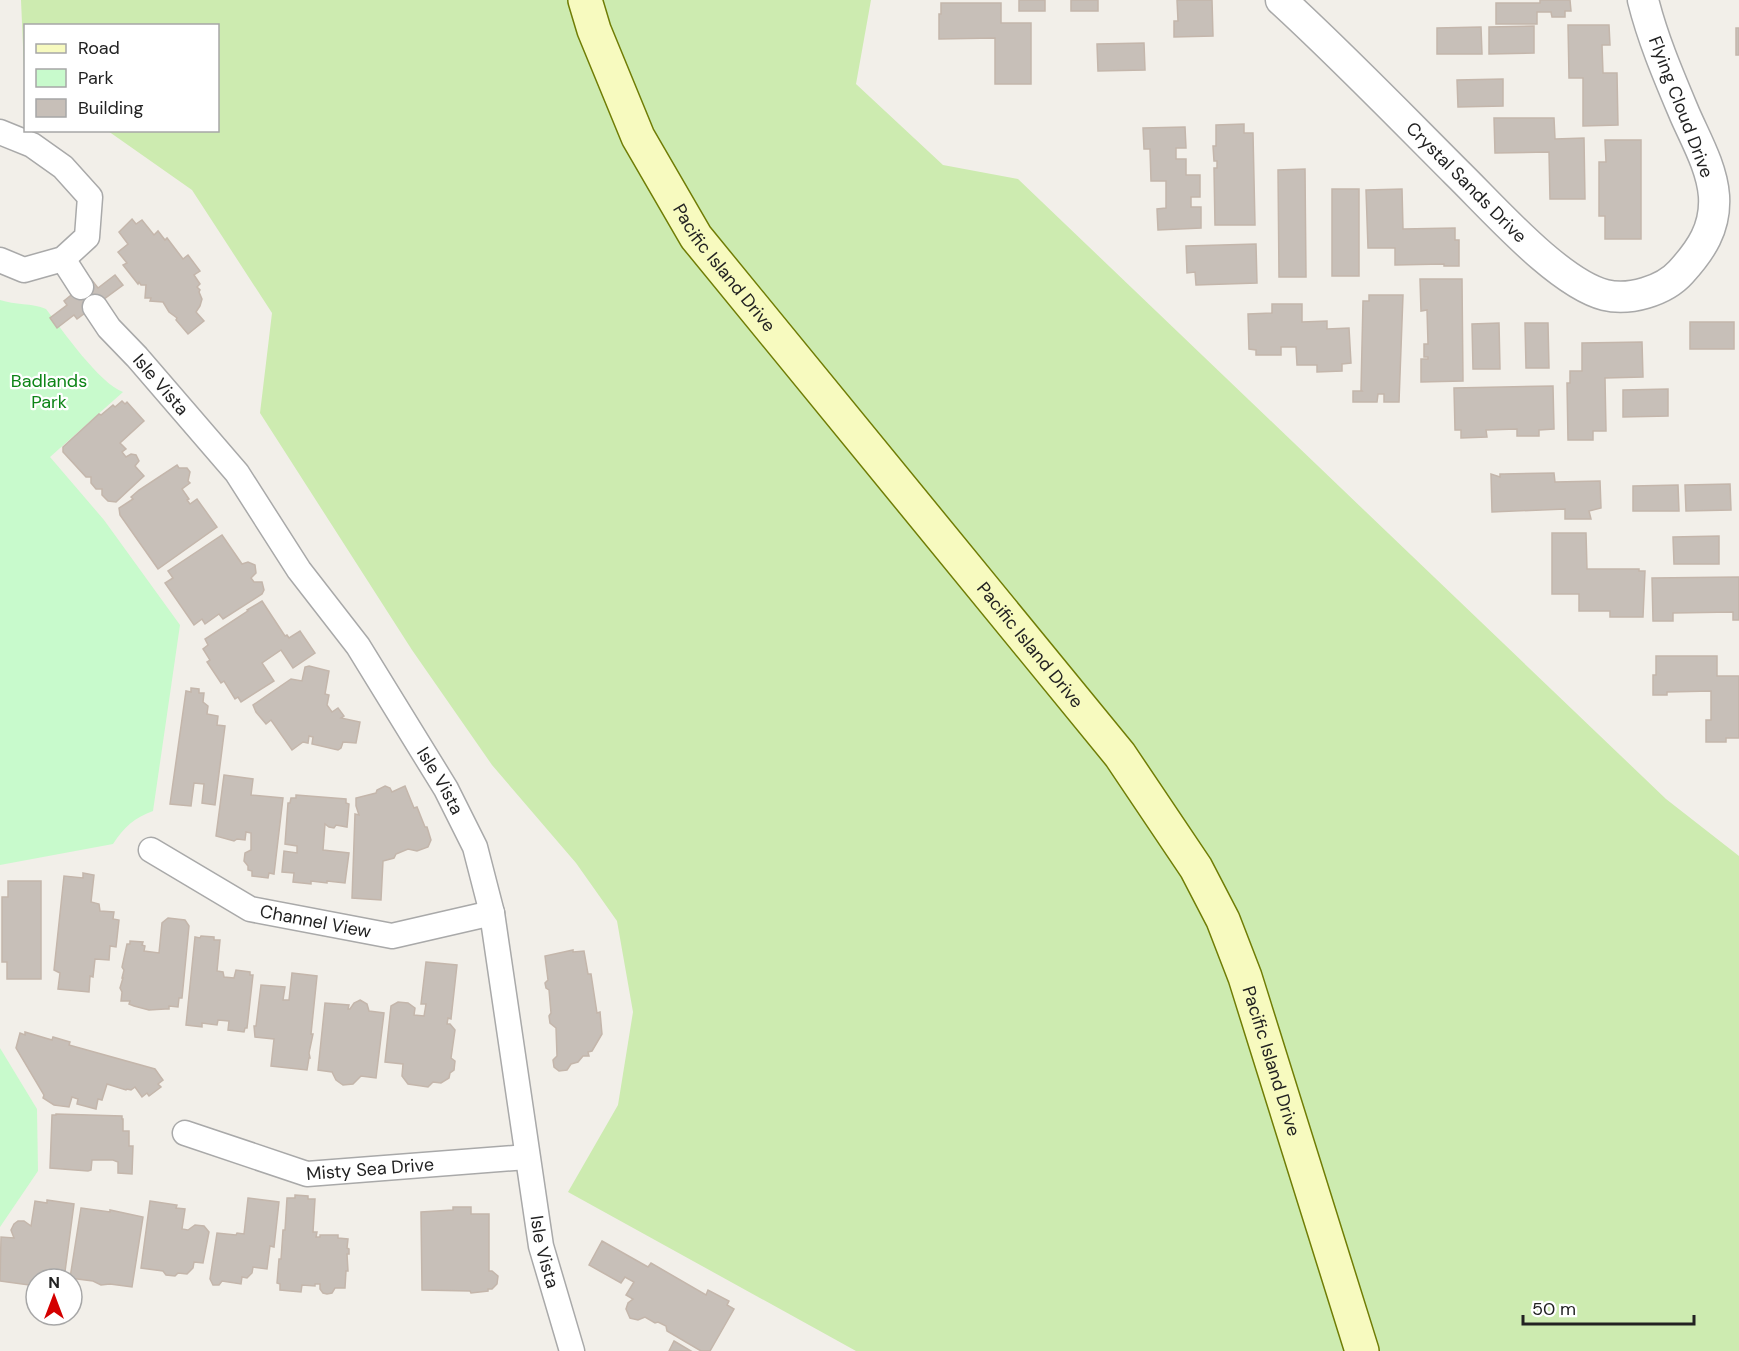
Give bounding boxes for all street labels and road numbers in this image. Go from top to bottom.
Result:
street label: Flying Cloud Drive [1643,33,1719,181]
street label: Crystal Sands Drive [1401,117,1532,248]
street label: Pacific Island Drive [667,199,781,337]
street label: Isle Vista [127,349,194,421]
street label: Pacific Island Drive [971,577,1089,713]
street label: Isle Vista [411,743,469,819]
street label: Channel View [258,899,373,944]
street label: Pacific Island Drive [1237,983,1306,1139]
street label: Misty Sea Drive [305,1152,435,1186]
street label: Isle Vista [525,1214,565,1291]

